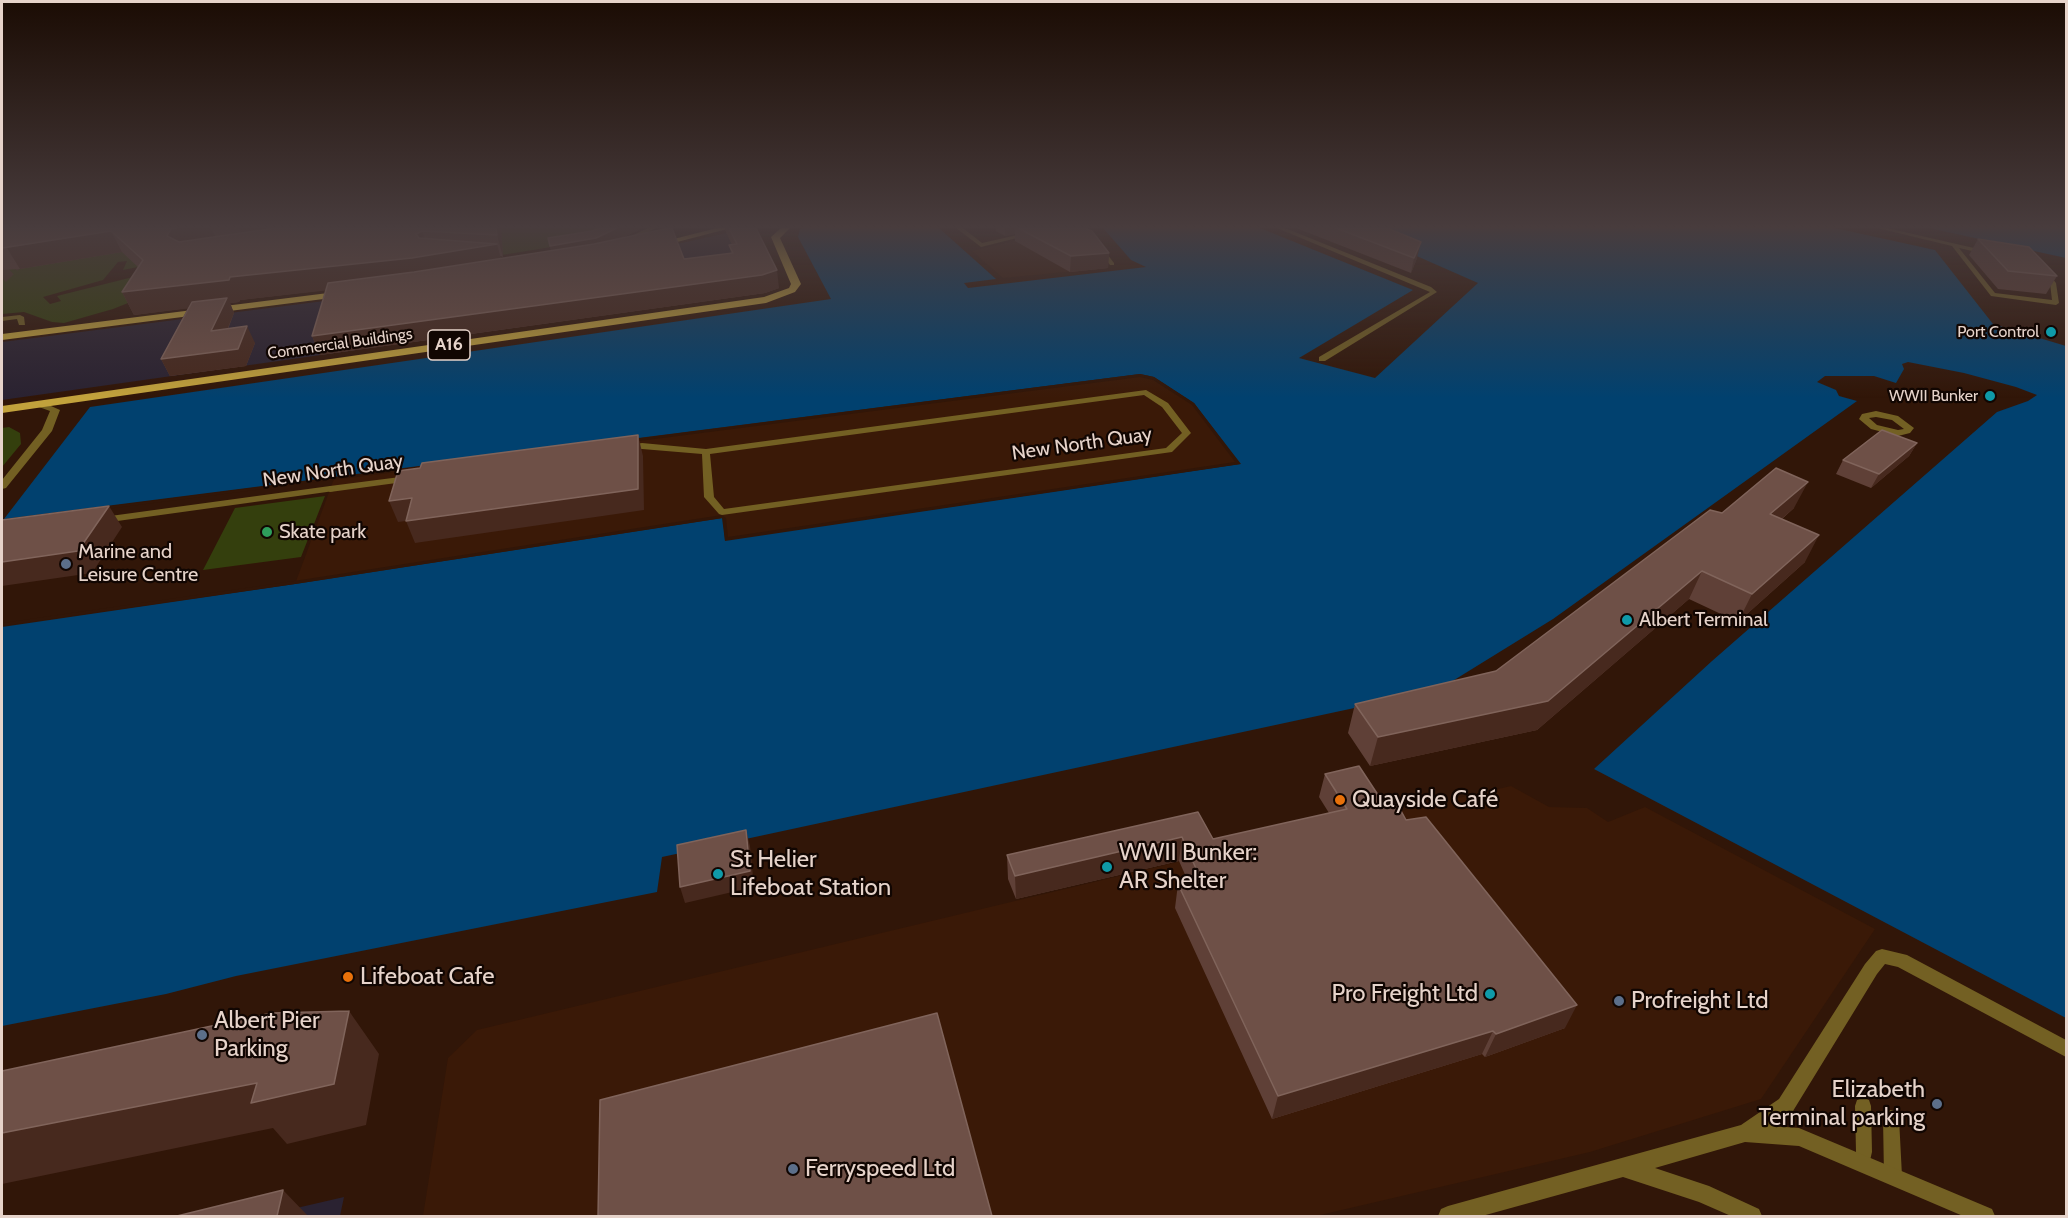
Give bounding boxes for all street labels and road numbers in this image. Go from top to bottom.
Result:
street label: Commercial Buildings [266,324,414,364]
road number: A16 [428,330,470,360]
street label: New North Quay [1010,422,1154,466]
street label: New North Quay [261,449,405,493]

